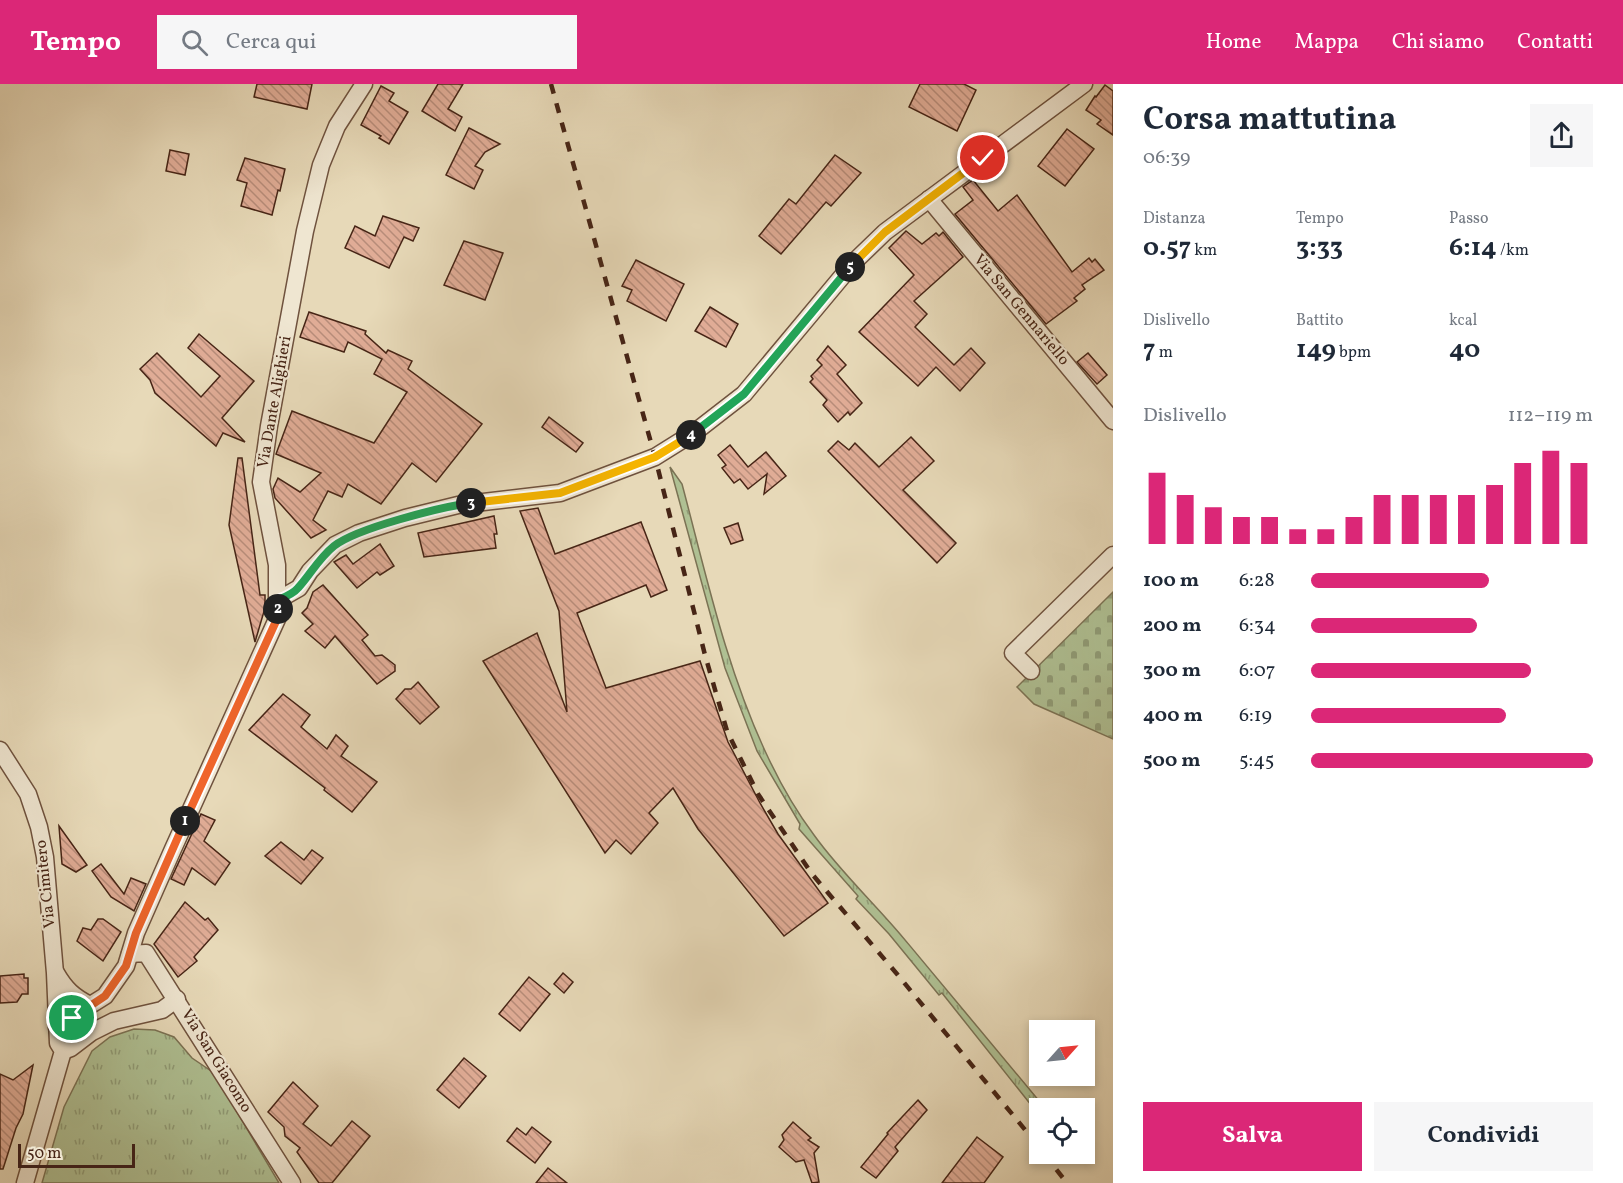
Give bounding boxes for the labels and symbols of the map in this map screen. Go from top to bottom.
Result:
pin [957,132,1008,183]
street label: Via San Gennariello [968,250,1074,370]
pin: 5 [835,252,865,282]
street label: Via Dante Alighieri [253,334,298,470]
pin: 4 [676,420,706,450]
pin: 3 [456,488,486,518]
pin: 2 [263,594,293,624]
pin: 1 [170,806,200,836]
street label: Via Cimitero [30,839,62,929]
pin [46,992,97,1043]
street label: Via San Giacomo [175,1005,257,1117]
north arrow [1029,1020,1095,1086]
scale bar [18,1141,135,1168]

